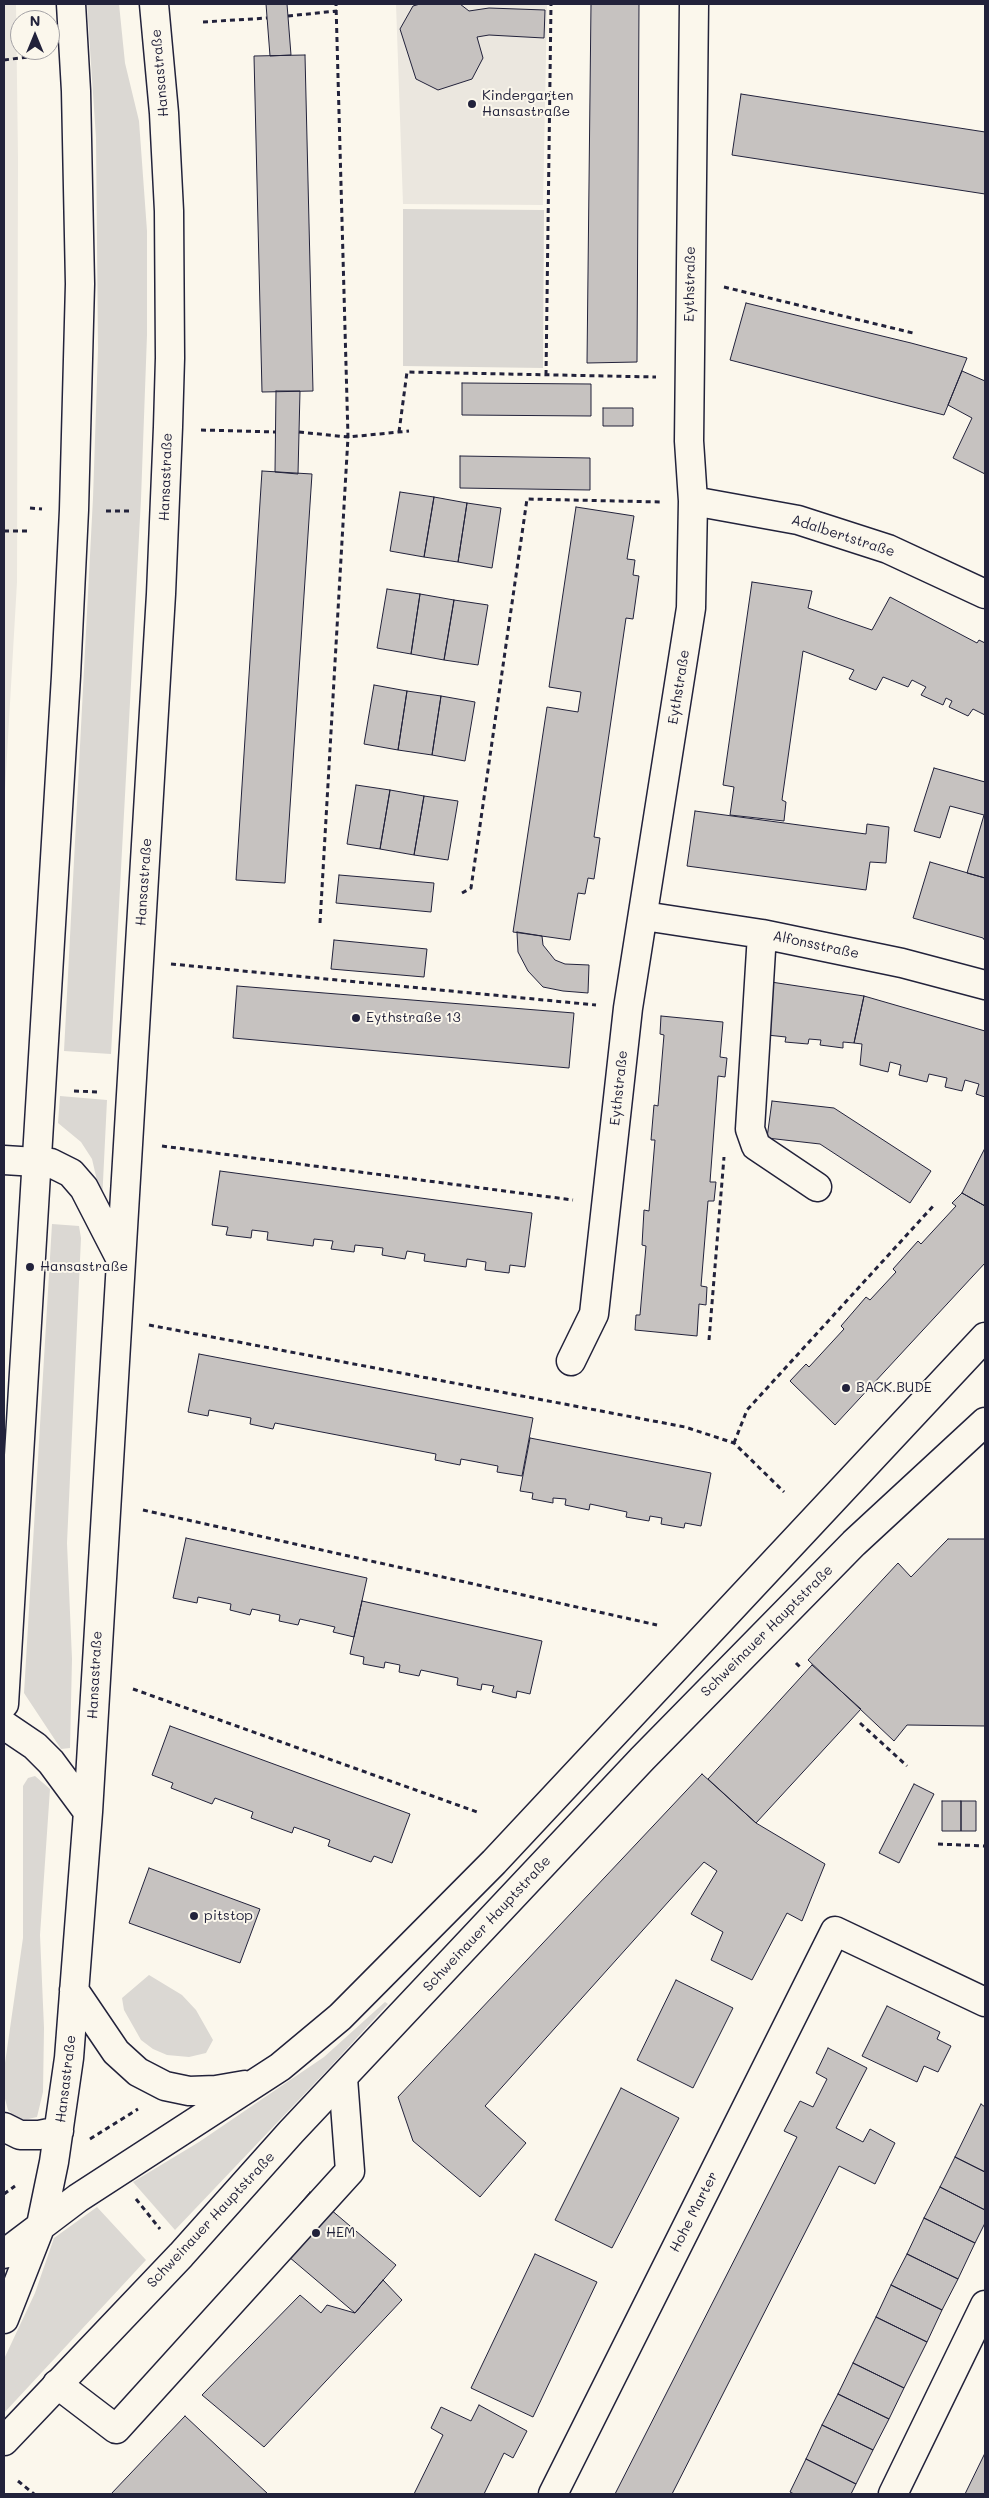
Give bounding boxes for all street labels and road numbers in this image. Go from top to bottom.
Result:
street label: Hansastraße [148,28,172,118]
street label: Eythstraße [681,246,699,322]
street label: Hansastraße [156,433,176,521]
street label: Adalbertstraße [789,511,897,561]
street label: Eythstraße [665,648,693,726]
street label: Hansastraße [133,837,155,927]
street label: Alfonsstraße [771,928,861,962]
street label: Eythstraße [607,1050,631,1126]
street label: Schweinauer Hauptstraße [698,1562,836,1700]
street label: Hansastraße [84,1630,106,1720]
street label: Schweinauer Hauptstraße [420,1853,554,1995]
street label: Hansastraße [52,2034,80,2124]
street label: Schweinauer Hauptstraße [144,2149,278,2291]
street label: Hohe Marter [667,2169,721,2255]

